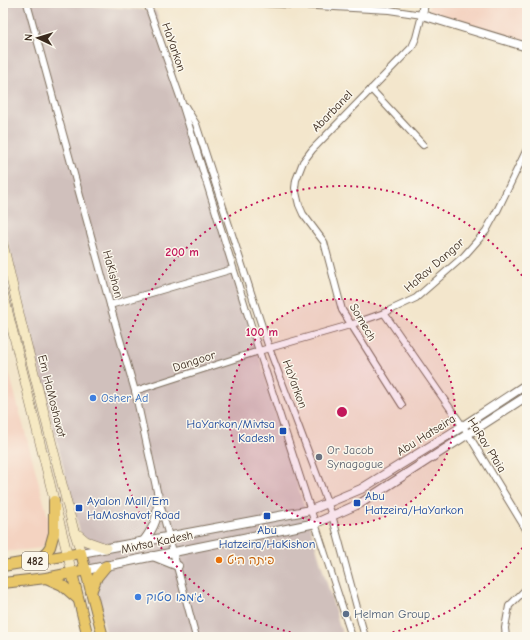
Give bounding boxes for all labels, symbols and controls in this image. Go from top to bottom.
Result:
north arrow [18,18,58,58]
street label: HaYarkon [159,21,189,73]
text: N [22,33,35,41]
street label: Abarbanel [309,87,355,135]
street label: HaRav Dangor [401,235,467,295]
text: 200 m [165,245,199,259]
street label: HaKishon [100,249,126,299]
street label: Somech [347,301,379,343]
text: 100 m [246,325,278,339]
street label: Dangoor [171,347,217,374]
street label: Em HaMoshavot [35,353,69,439]
street label: HaYarkon [280,358,310,410]
place label: Osher Ad [101,391,148,405]
marker: Osher Ad [88,393,98,403]
centre of rings [335,405,349,419]
street label: Abu Hatseira [394,412,458,458]
street label: HaRav Ptaia [465,415,509,475]
place label: HaYarkon/Mivtsa Kadesh [187,417,275,445]
marker: HaYarkon/Mivtsa Kadesh [278,426,288,436]
place label: Or Jacob Synagogue [327,443,383,471]
marker: Or Jacob Synagogue [314,452,324,462]
place label: Abu Hatzeira/HaYarkon [365,489,464,517]
place label: Ayalon Mall/Em HaMoshavot Road [87,494,180,522]
marker: Abu Hatzeira/HaYarkon [352,498,362,508]
marker: Ayalon Mall/Em HaMoshavot Road [74,503,84,513]
marker: Abu Hatzeira/HaKishon [262,511,272,521]
place label: Abu Hatzeira/HaKishon [219,523,315,551]
street label: Mivtsa Kadesh [120,528,194,556]
road number: 482 [22,552,48,570]
place label: פיתה היט [227,553,274,567]
marker: פיתה היט [214,555,224,565]
place label: ג'מבו סטוק [146,590,205,604]
marker: ג'מבו סטוק [133,592,143,602]
place label: Helman Group [354,607,430,621]
marker: Helman Group [341,609,351,619]

